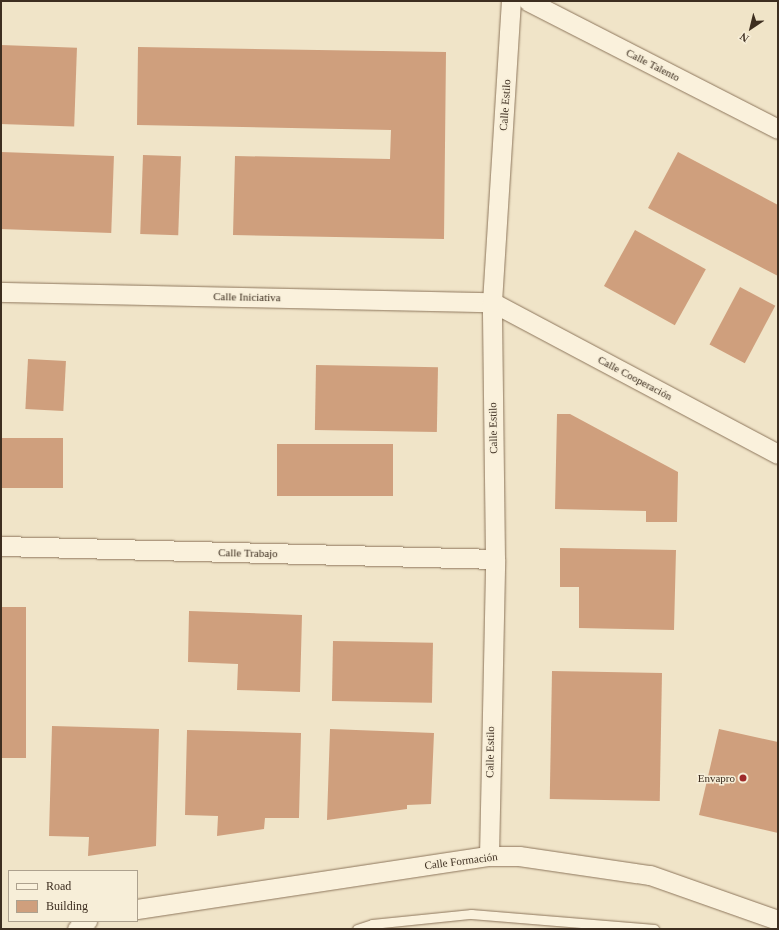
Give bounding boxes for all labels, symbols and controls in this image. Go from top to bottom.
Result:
north arrow [731,8,771,48]
text: N [737,31,751,45]
street label: Calle Talento [624,46,682,84]
street label: Calle Estilo [497,79,513,131]
street label: Calle Iniciativa [213,290,281,304]
street label: Calle Cooperación [596,353,674,403]
street label: Calle Estilo [486,402,500,454]
street label: Calle Trabajo [218,546,278,560]
street label: Calle Estilo [483,726,497,778]
place label: Envapro [698,771,735,785]
marker: Envapro [738,773,748,783]
street label: Calle Formación [424,850,498,872]
legend [8,870,138,922]
text: Road [46,879,71,893]
text: Building [46,899,88,913]

